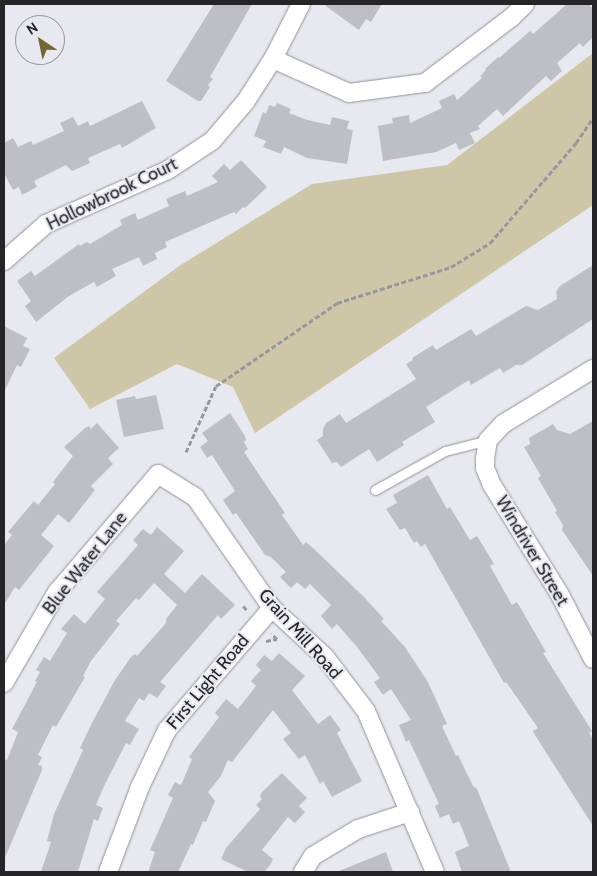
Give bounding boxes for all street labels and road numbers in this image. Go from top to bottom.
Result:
street label: Hollowbrook Court [43,153,181,235]
street label: Windriver Street [491,492,573,610]
street label: Blue Water Lane [38,507,132,619]
street label: Grain Mill Road [254,584,346,684]
street label: First Light Road [162,630,254,734]

